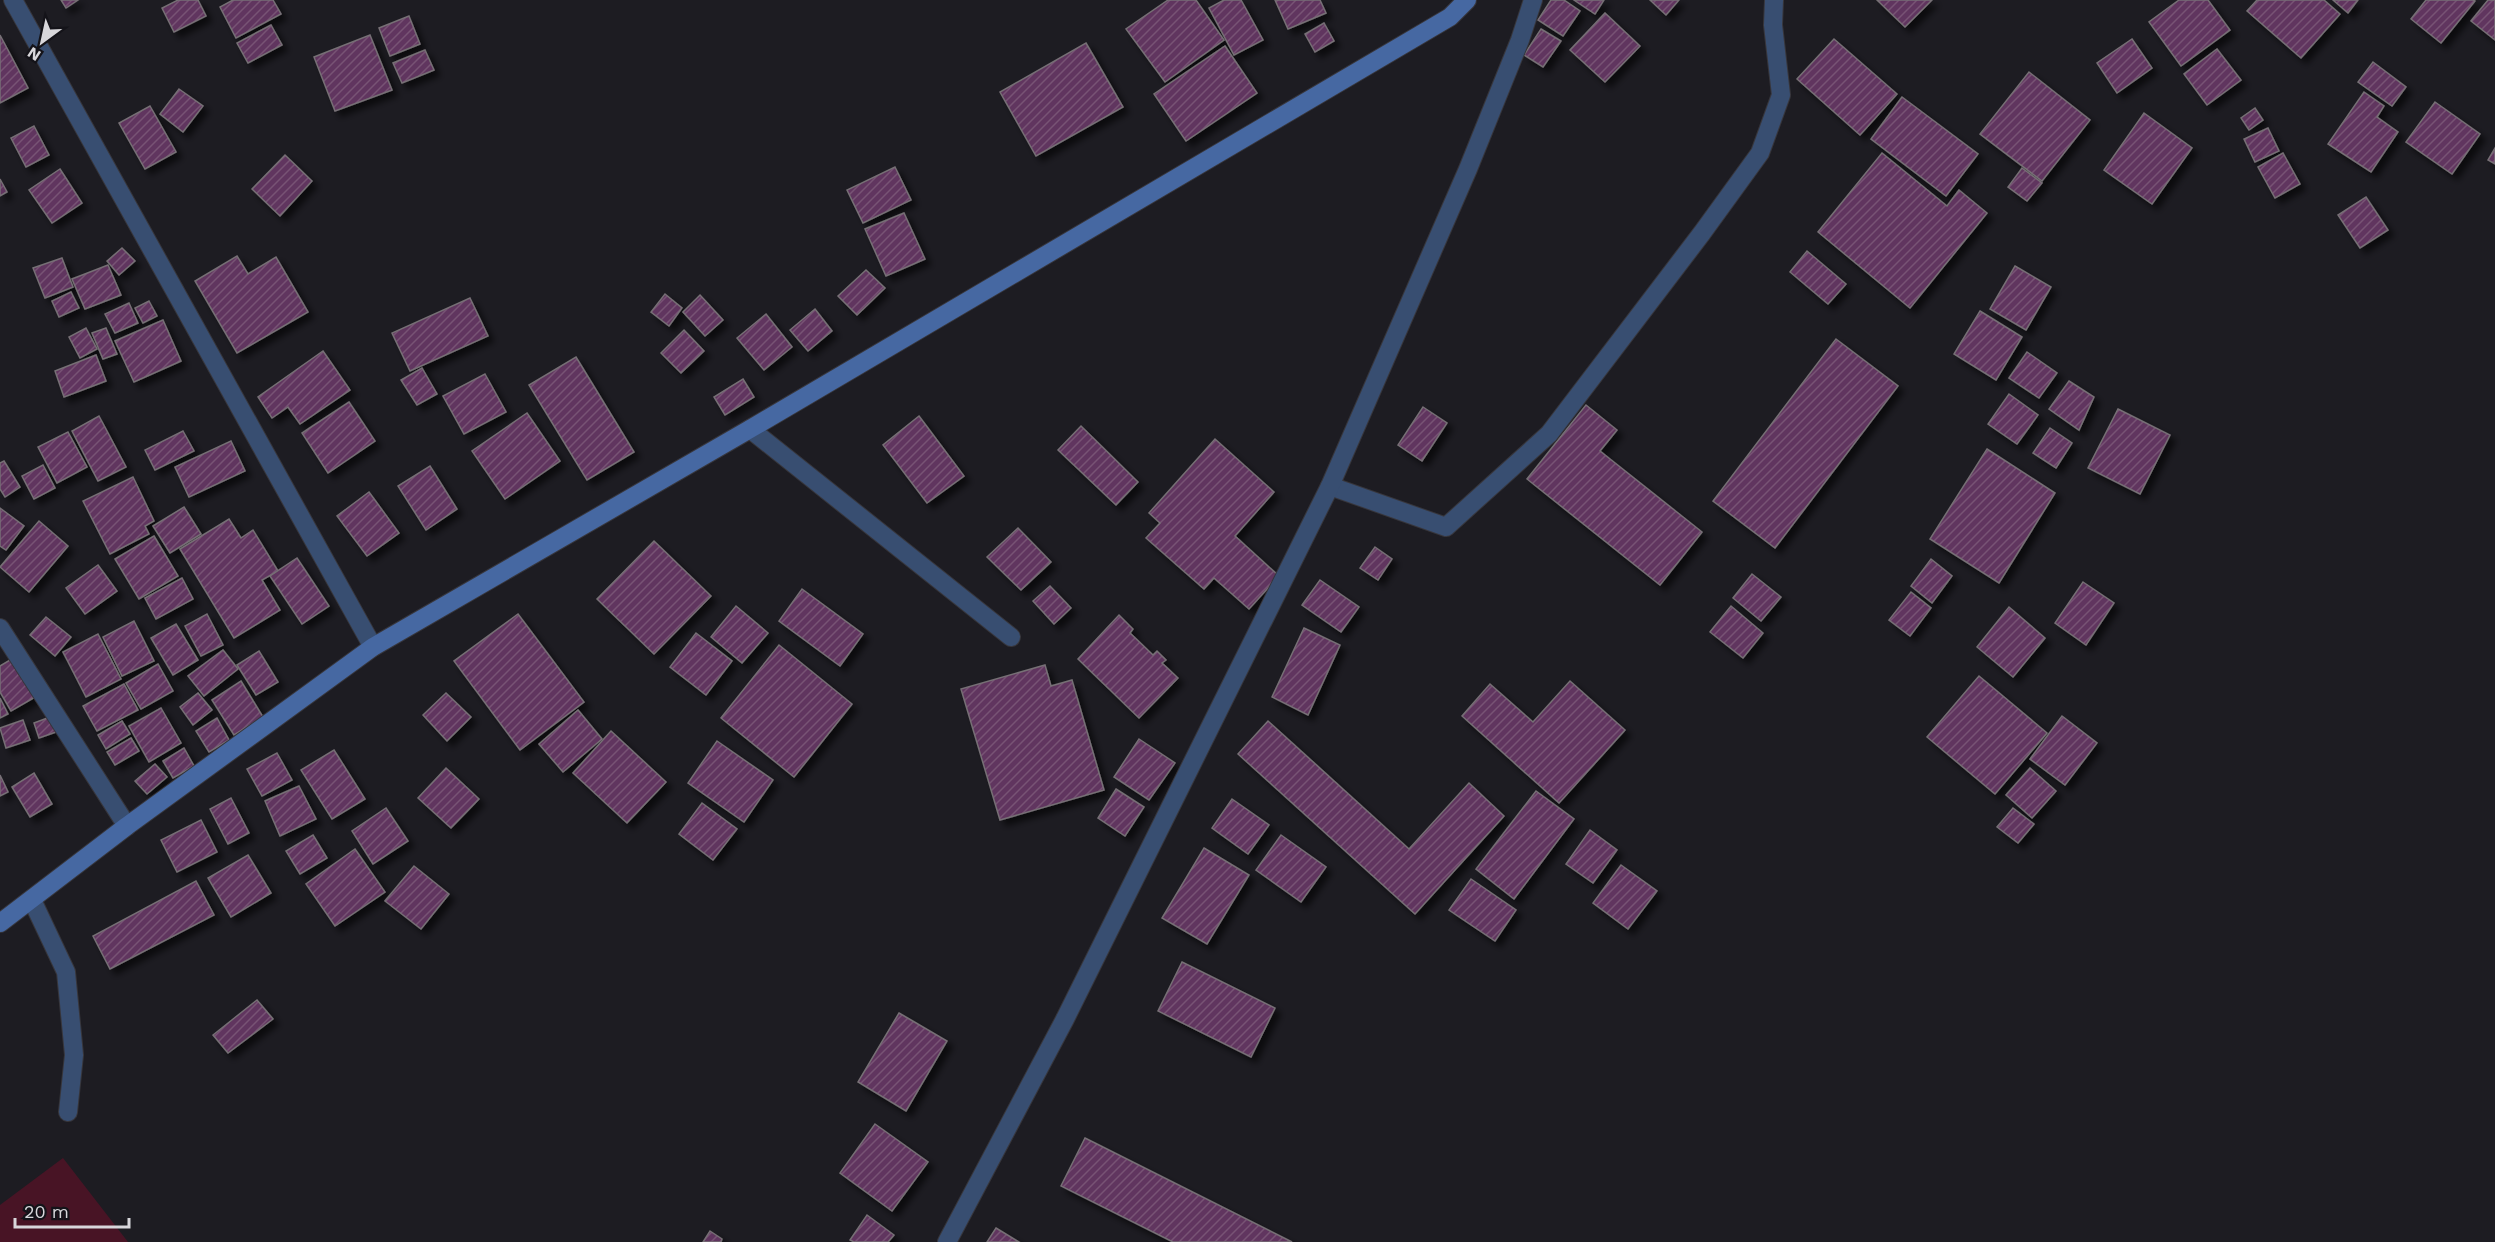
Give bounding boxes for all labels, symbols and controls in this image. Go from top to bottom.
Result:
north arrow [12,12,72,72]
text: N [24,43,44,65]
scale bar [15,1191,129,1229]
text: 20 m [24,1201,69,1222]

